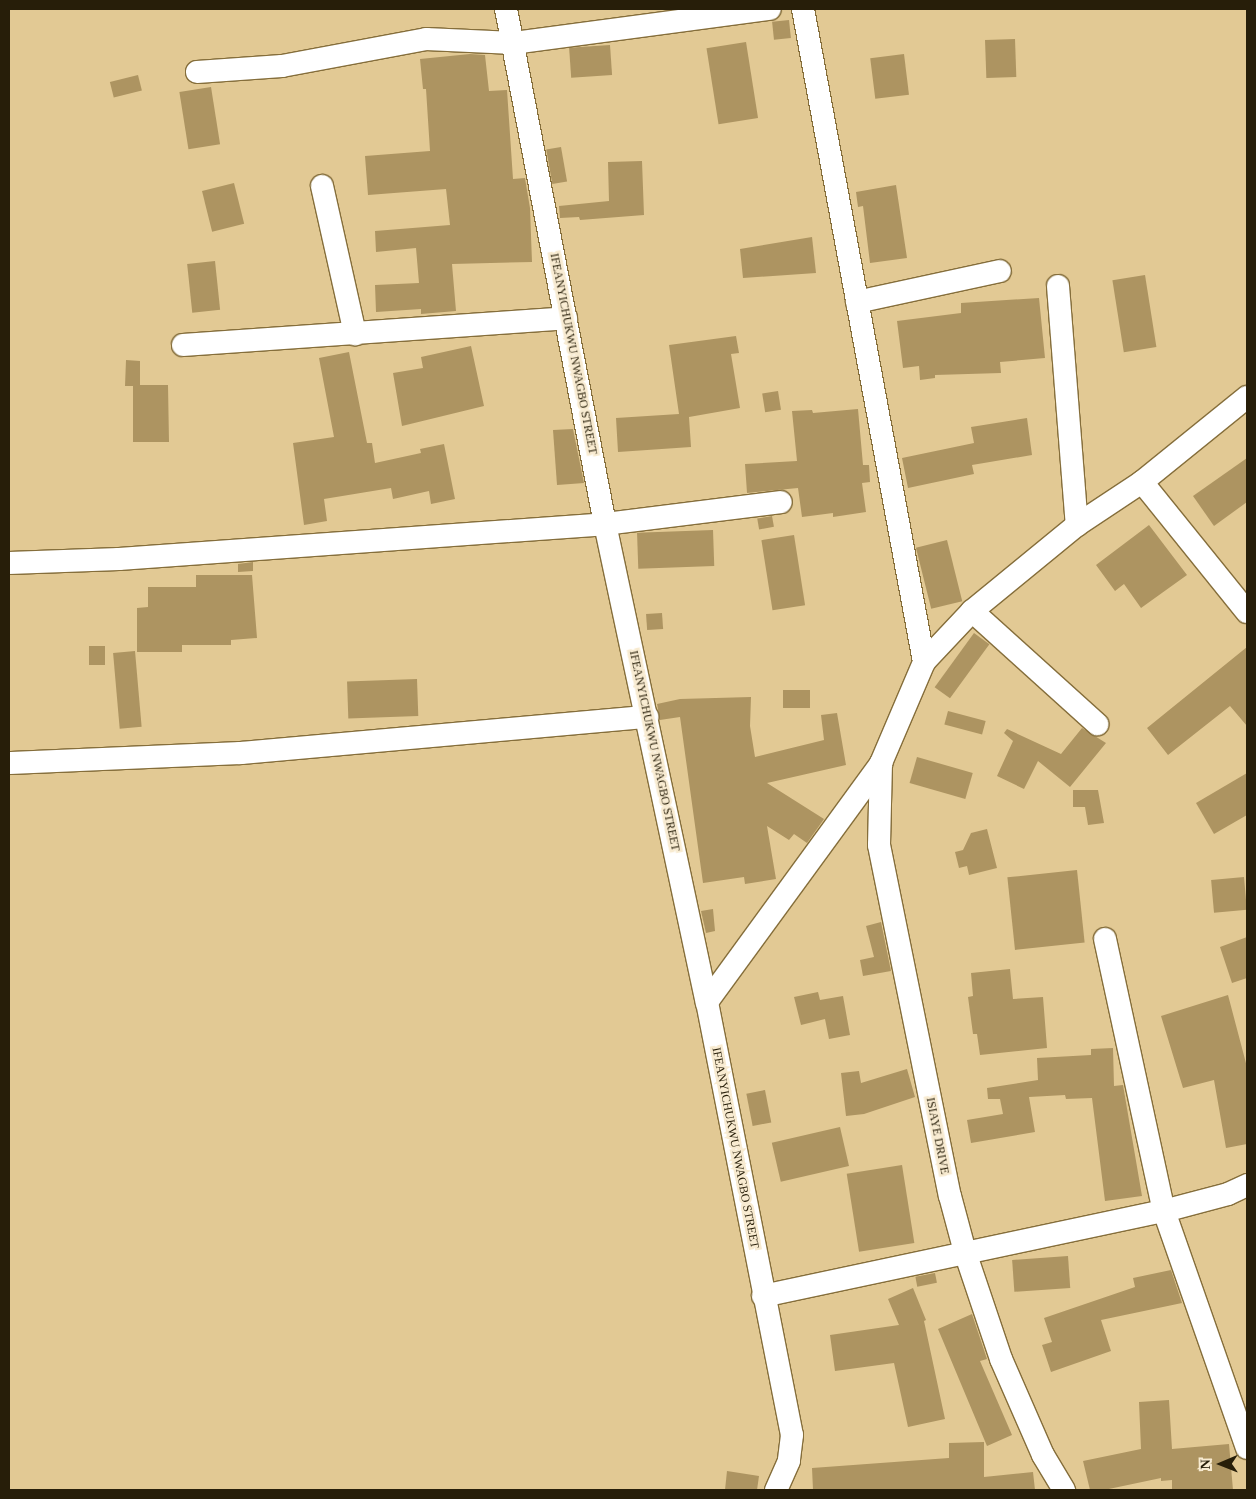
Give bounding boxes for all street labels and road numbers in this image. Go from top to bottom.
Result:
street label: IFEANYICHUKWU NWAGBO STREET [546,252,600,456]
street label: IFEANYICHUKWU NWAGBO STREET [626,649,682,853]
street label: IFEANYICHUKWU NWAGBO STREET [708,1046,762,1250]
street label: ISIAYE DRIVE [923,1096,951,1176]

